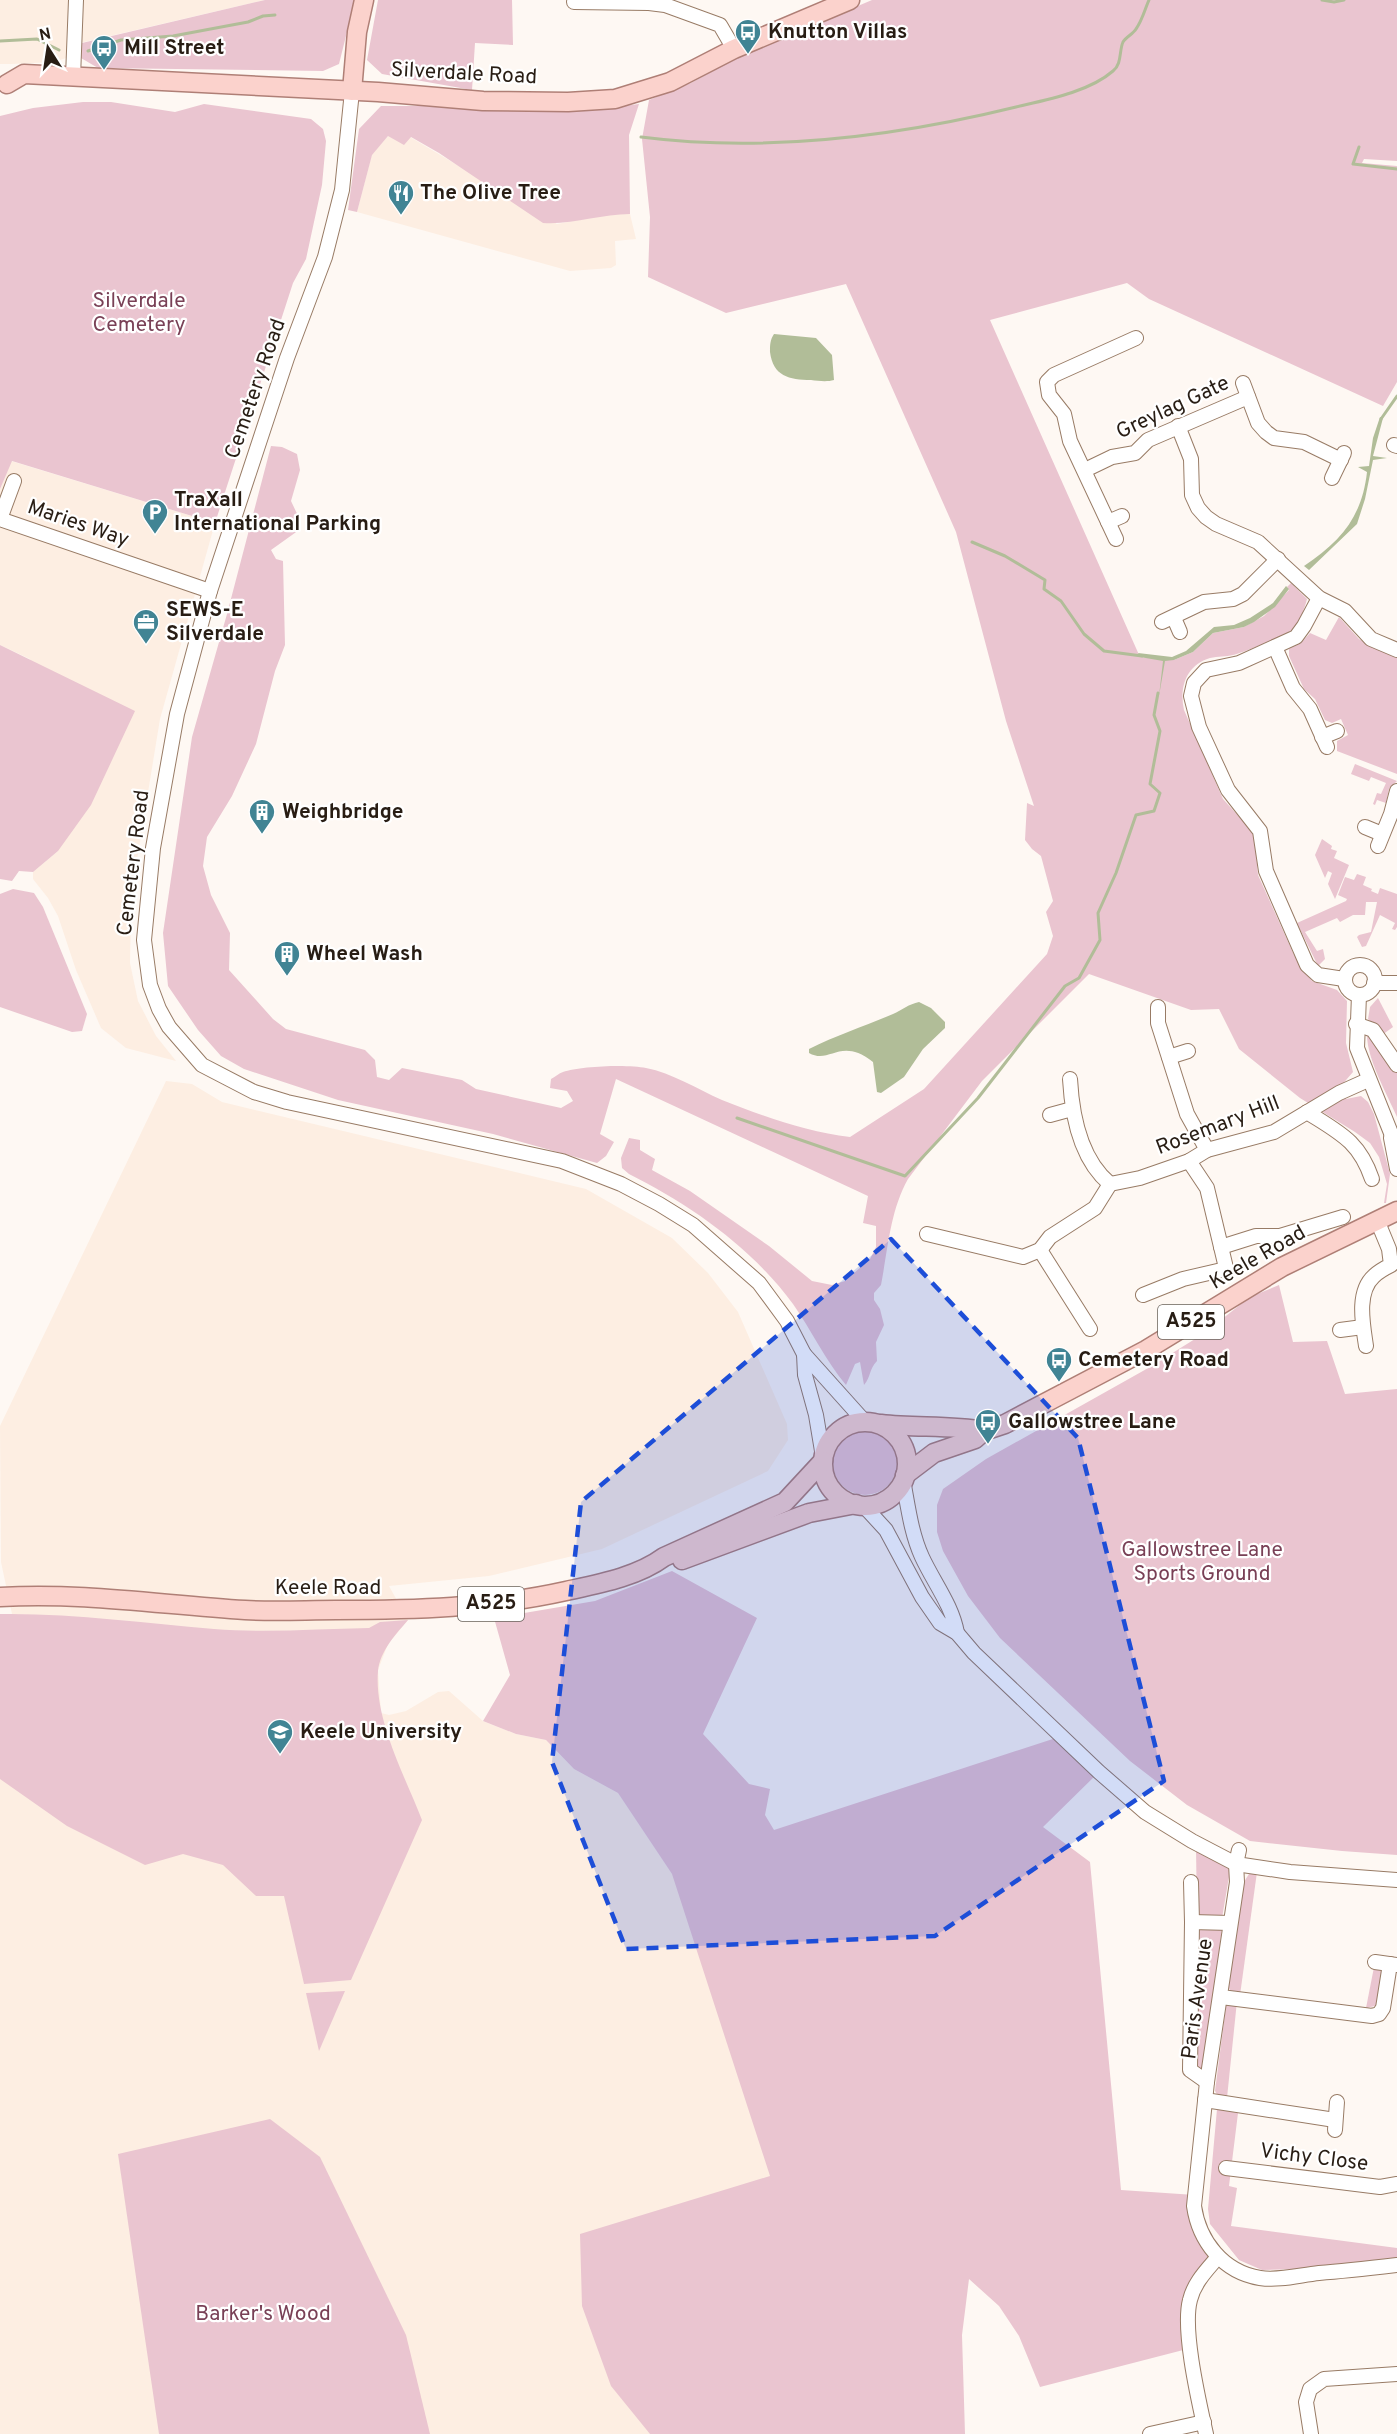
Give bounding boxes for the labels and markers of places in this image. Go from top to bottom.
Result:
bus stop icon: Knutton Villas [733,17,763,55]
place label: Knutton Villas [768,19,907,46]
bus stop icon: Mill Street [89,33,119,71]
place label: Mill Street [124,35,225,62]
restaurant icon: The Olive Tree [386,178,416,216]
place label: The Olive Tree [420,180,561,207]
place label: TraXall International Parking [174,487,381,538]
parking icon: TraXall International Parking [140,497,170,535]
place label: SEWS-E Silverdale [166,597,264,648]
office icon: SEWS-E Silverdale [131,607,161,645]
building icon: Weighbridge [247,797,277,835]
place label: Weighbridge [282,799,403,826]
building icon: Wheel Wash [272,939,302,977]
place label: Wheel Wash [306,941,423,968]
bus stop icon: Cemetery Road [1044,1345,1074,1383]
place label: Cemetery Road [1078,1347,1229,1374]
bus stop icon: Gallowstree Lane [973,1407,1003,1445]
place label: Gallowstree Lane [1008,1409,1176,1436]
school or university icon: Keele University [265,1717,295,1755]
place label: Keele University [300,1719,462,1746]

